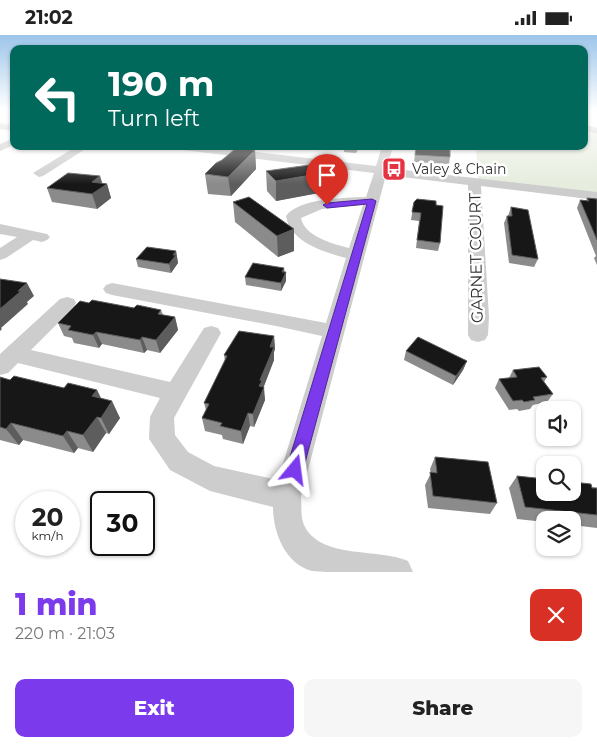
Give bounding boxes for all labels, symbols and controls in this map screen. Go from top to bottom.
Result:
text: 21:02 [25,6,73,29]
text: 190 m [108,62,214,105]
icon: left [25,65,90,130]
text: Turn left [108,105,200,132]
pin [306,154,348,205]
bus stop icon: Valey & Chain [381,156,407,182]
place label: Valey & Chain [412,160,507,178]
icon: arrive [313,161,341,189]
street label: GARNET COURT [465,192,487,323]
map controls [536,401,581,556]
button: sound [536,401,581,446]
position arrow [268,443,320,495]
button: search [536,456,581,501]
speed limit sign: 30 [90,491,155,556]
text: 20 [32,502,63,532]
button: layers [536,511,581,556]
text: km/h [31,528,64,543]
text: 1 min [15,586,98,623]
button: close [530,589,582,641]
text: 220 m · 21:03 [15,624,115,643]
button: Exit [15,679,294,737]
button: Share [304,679,582,737]

